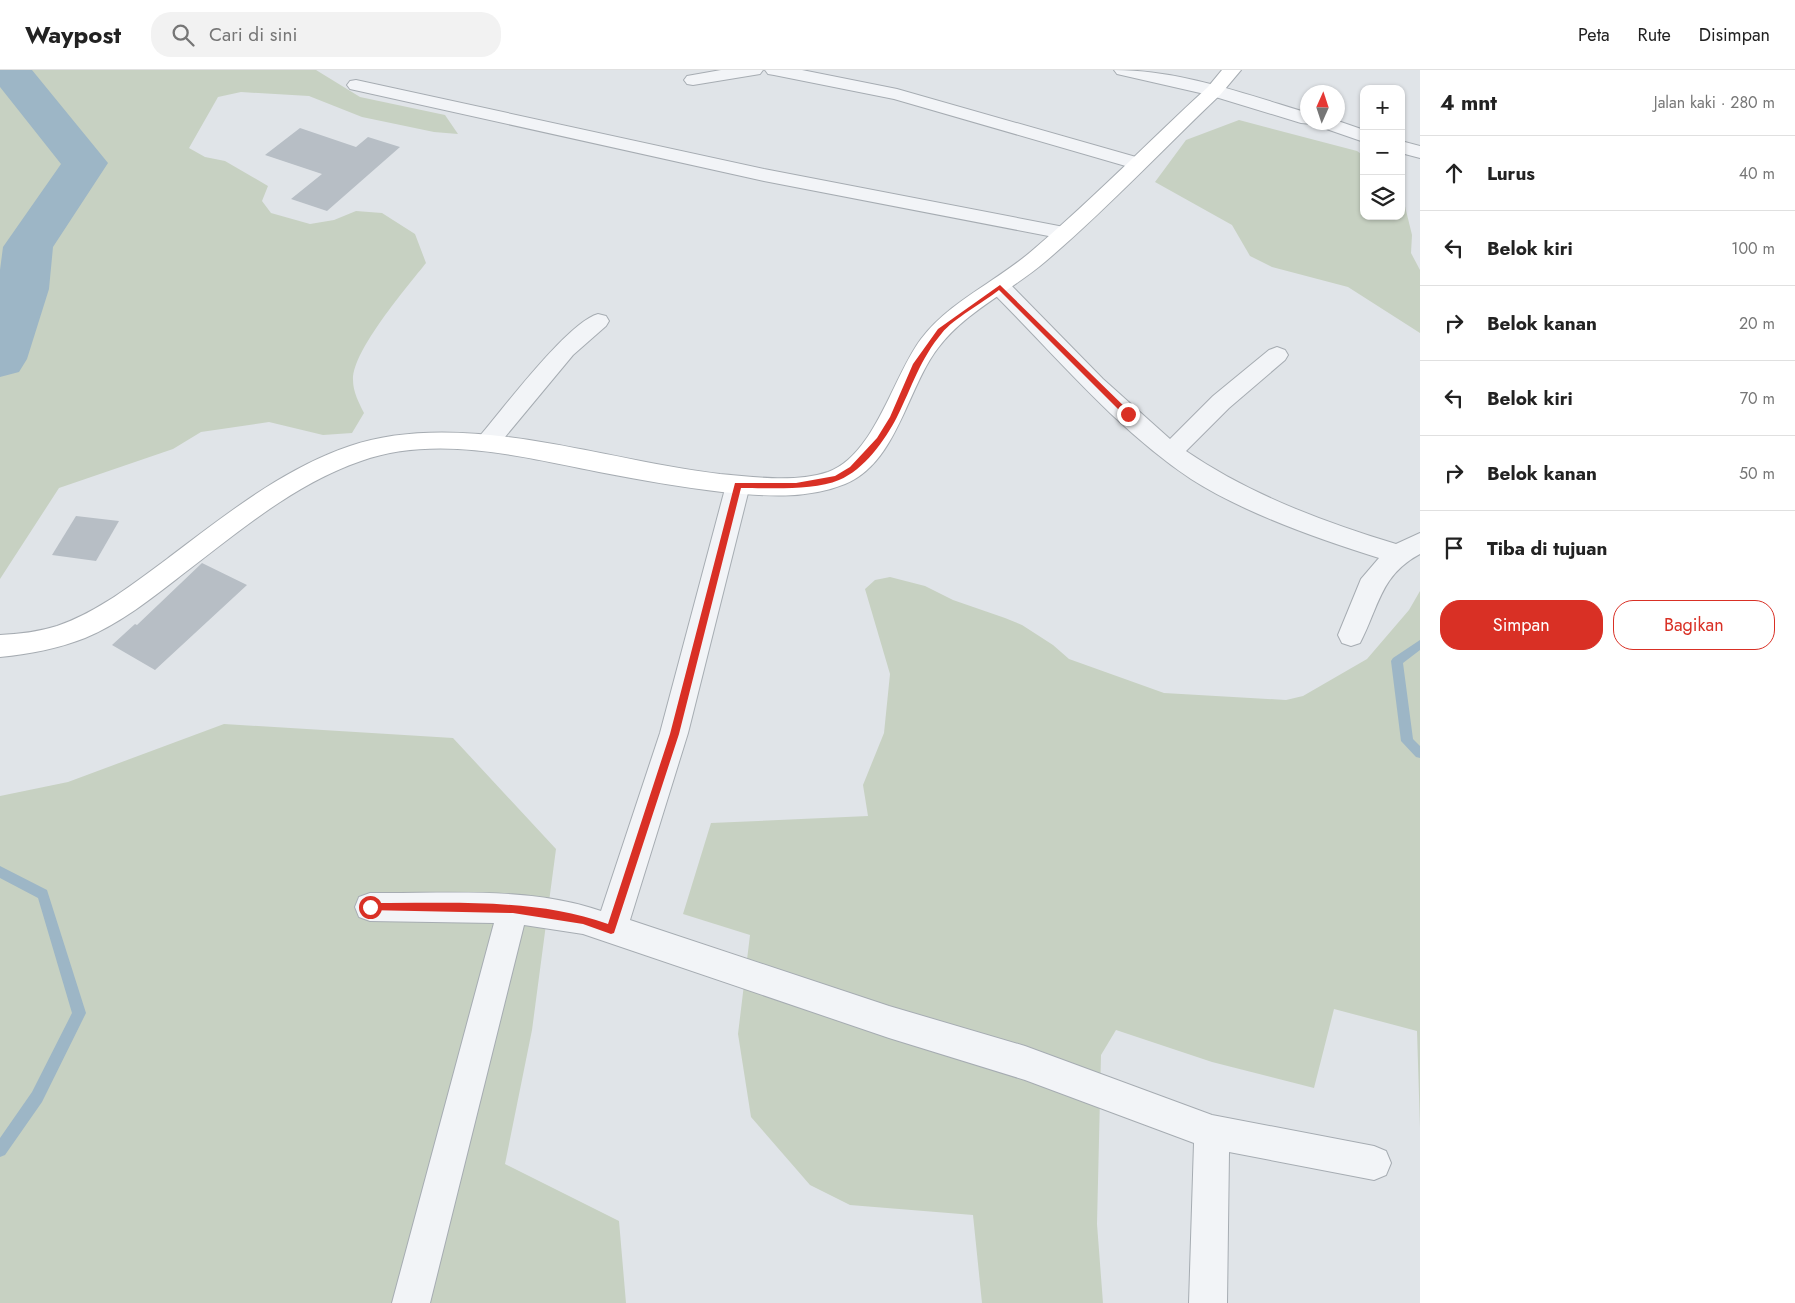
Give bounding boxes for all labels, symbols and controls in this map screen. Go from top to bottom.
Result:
search box [151,12,501,57]
text: Waypost [25,17,121,52]
icon: search [169,21,197,49]
text: Cari di sini [209,21,297,48]
text: Peta [1578,22,1610,48]
text: Rute [1638,22,1671,48]
text: Disimpan [1699,22,1770,48]
north arrow [1300,85,1345,130]
map controls [1360,85,1405,220]
button: + [1360,85,1405,130]
text: 4 mnt [1440,88,1497,118]
text: Jalan kaki · 280 m [1654,91,1775,114]
button: − [1360,130,1405,175]
icon: ahead [1440,159,1468,187]
text: Lurus [1487,160,1535,187]
text: 40 m [1739,162,1775,185]
button: layers [1360,175,1405,220]
icon: left [1440,234,1468,262]
text: Belok kiri [1487,235,1573,262]
text: 100 m [1731,237,1775,260]
icon: right [1440,309,1468,337]
text: Belok kanan [1487,310,1597,337]
text: 20 m [1739,312,1775,335]
icon: left [1440,384,1468,412]
text: Belok kiri [1487,385,1573,412]
text: 70 m [1740,387,1775,410]
route end [1117,403,1140,426]
icon: right [1440,459,1468,487]
text: Belok kanan [1487,460,1597,487]
text: 50 m [1739,462,1775,485]
icon: arrive [1440,534,1468,562]
text: Tiba di tujuan [1487,535,1607,562]
button: Simpan [1440,600,1603,650]
button: Bagikan [1613,600,1775,650]
route start [359,896,382,919]

